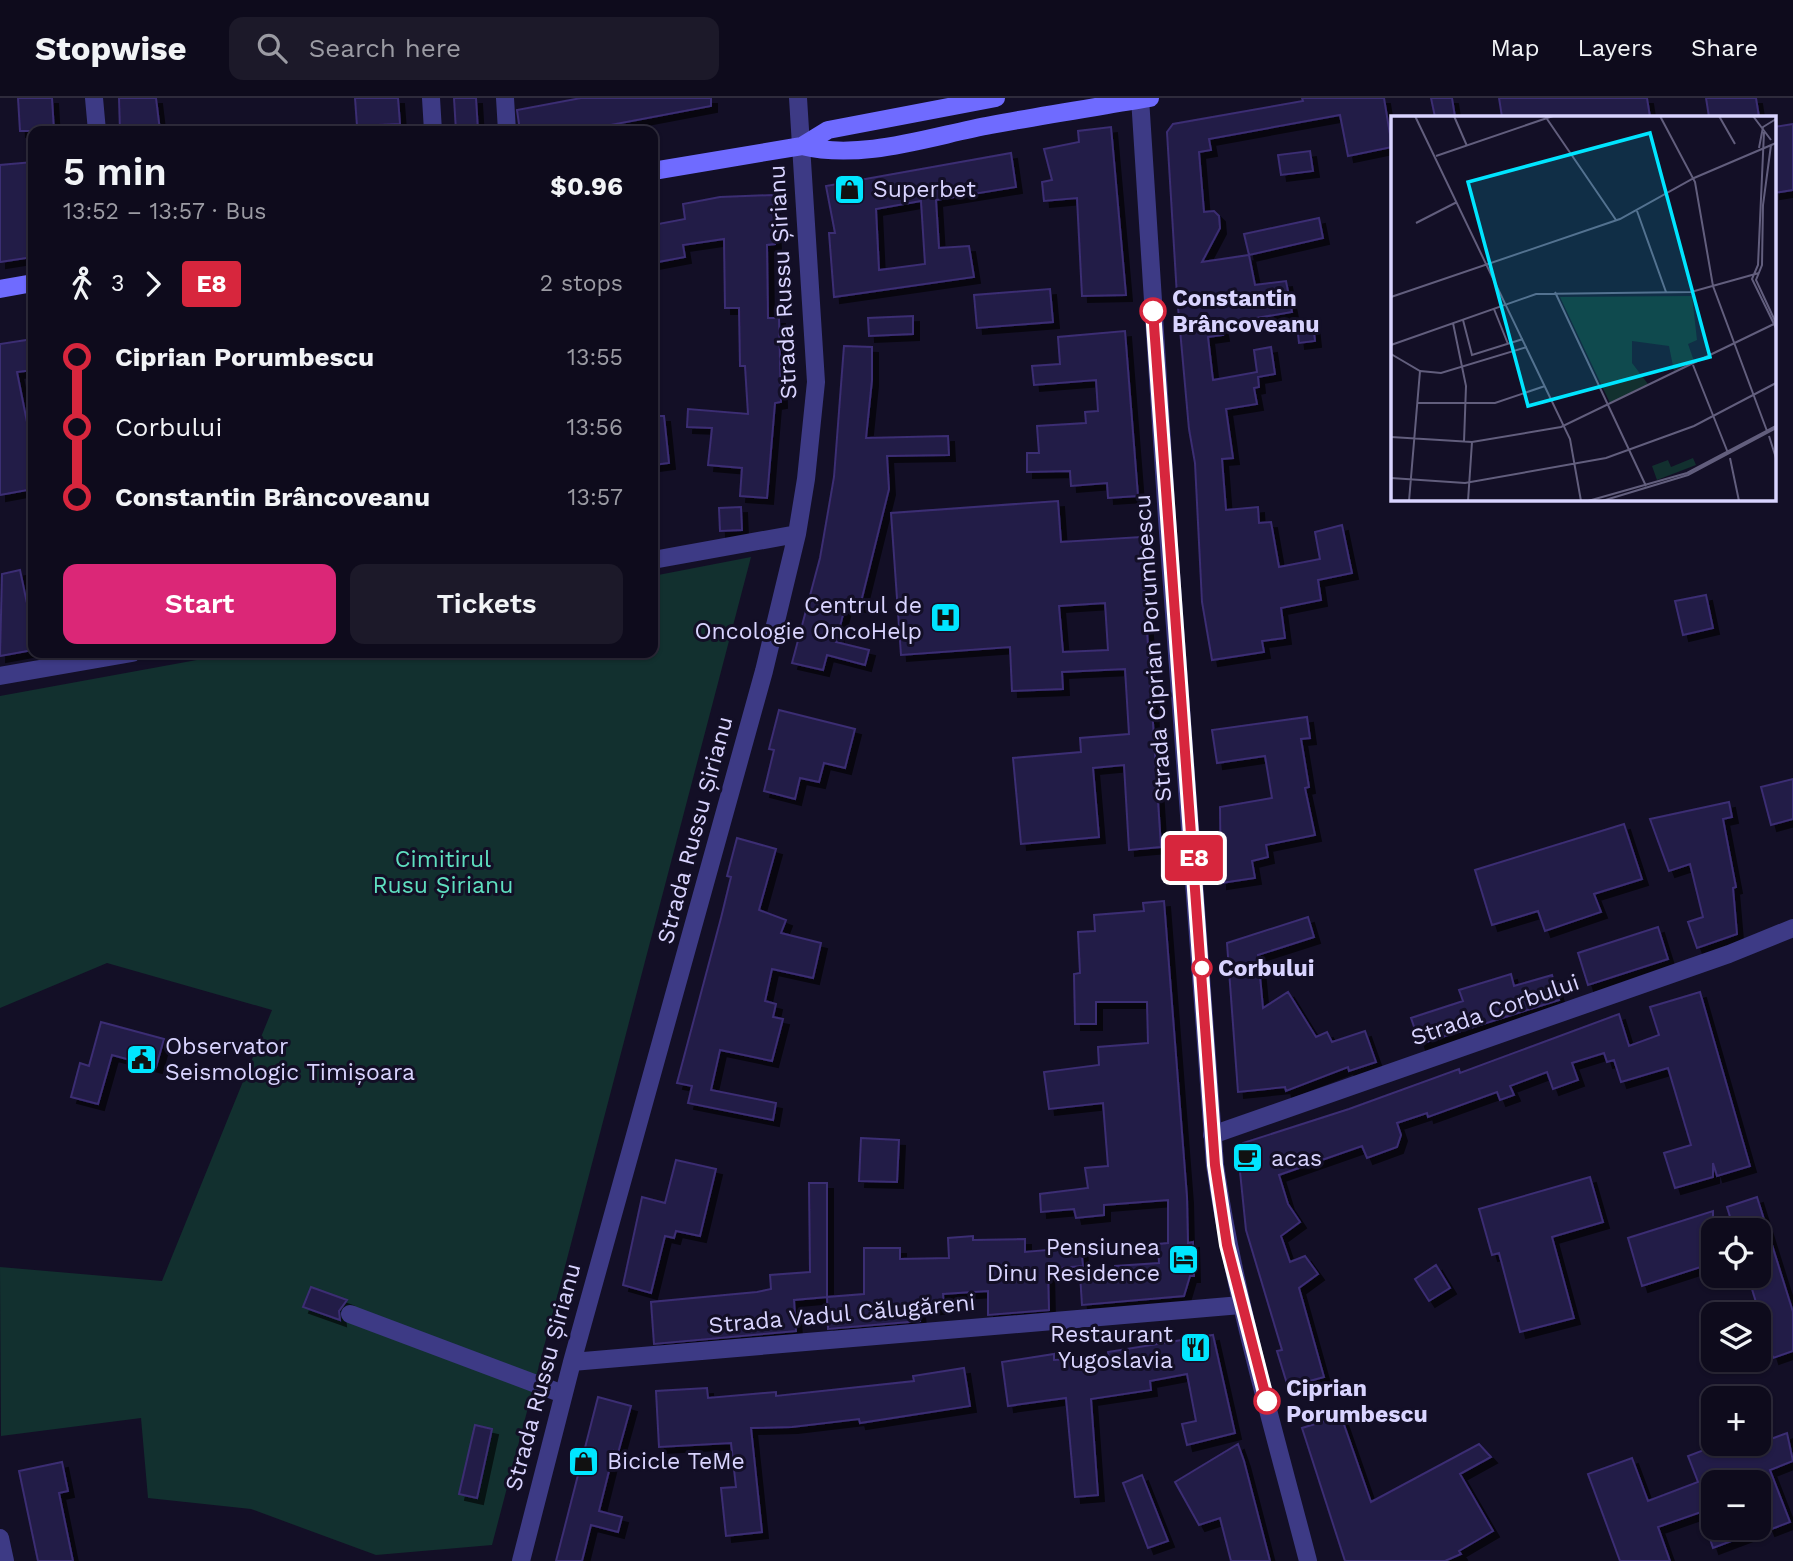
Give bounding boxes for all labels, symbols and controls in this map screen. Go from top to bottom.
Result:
search box [229,17,719,80]
text: Stopwise [35,29,187,68]
icon: search [253,29,291,67]
text: Search here [309,33,461,63]
text: Map [1491,34,1539,62]
text: Layers [1577,34,1653,62]
text: Share [1691,34,1758,62]
inset map [1391,116,1776,500]
text: 5 min [63,150,167,194]
street label: Strada Russu Șirianu [763,164,803,400]
text: $0.96 [550,171,623,201]
shop icon: Superbet [833,172,867,206]
place label: Superbet [873,176,976,203]
text: 13:52 – 13:57 · Bus [63,198,266,225]
icon: walk [63,265,101,303]
icon: forward [134,265,172,303]
text: 3 [111,270,124,297]
text: E8 [196,270,227,298]
text: 2 stops [540,270,623,297]
place label: Constantin Brâncoveanu [1172,285,1320,338]
marker: Constantin Brâncoveanu [1140,298,1166,324]
text: Ciprian Porumbescu [115,342,374,372]
text: 13:55 [567,344,623,371]
text: Corbului [115,412,222,442]
text: 13:56 [566,414,623,441]
text: Constantin Brâncoveanu [115,482,430,512]
text: 13:57 [568,484,623,511]
street label: Strada Ciprian Porumbescu [1129,493,1177,803]
button: Start [63,564,336,644]
button: Tickets [350,564,623,644]
place label: Centrul de Oncologie OncoHelp [694,592,922,645]
hospital icon: Centrul de Oncologie OncoHelp [928,601,962,635]
street label: Strada Russu Șirianu [652,713,738,947]
line badge: E8 [1162,835,1226,881]
text: E8 [1179,844,1209,872]
park label: Cimitirul Rusu Șirianu [372,846,514,899]
place label: Corbului [1218,955,1314,982]
marker: Corbului [1192,958,1212,978]
street label: Strada Corbului [1407,969,1583,1051]
place label: Observator Seismologic Timișoara [165,1033,415,1086]
public building icon: Observator Seismologic Timișoara [125,1042,159,1076]
cafe icon: acas [1231,1141,1265,1175]
place label: acas [1271,1145,1322,1172]
map controls [1701,1218,1771,1540]
button: locate [1701,1218,1771,1288]
place label: Pensiunea Dinu Residence [987,1234,1160,1287]
hotel icon: Pensiunea Dinu Residence [1166,1243,1200,1277]
street label: Strada Russu Șirianu [500,1260,586,1494]
street label: Strada Vadul Călugăreni [708,1289,976,1339]
button: layers [1701,1302,1771,1372]
place label: Restaurant Yugoslavia [1050,1321,1173,1374]
restaurant icon: Restaurant Yugoslavia [1179,1330,1213,1364]
place label: Ciprian Porumbescu [1286,1375,1428,1428]
button: + [1701,1386,1771,1456]
marker: Ciprian Porumbescu [1254,1388,1280,1414]
shop icon: Bicicle TeMe [567,1444,601,1478]
place label: Bicicle TeMe [607,1448,745,1475]
button: − [1701,1470,1771,1540]

